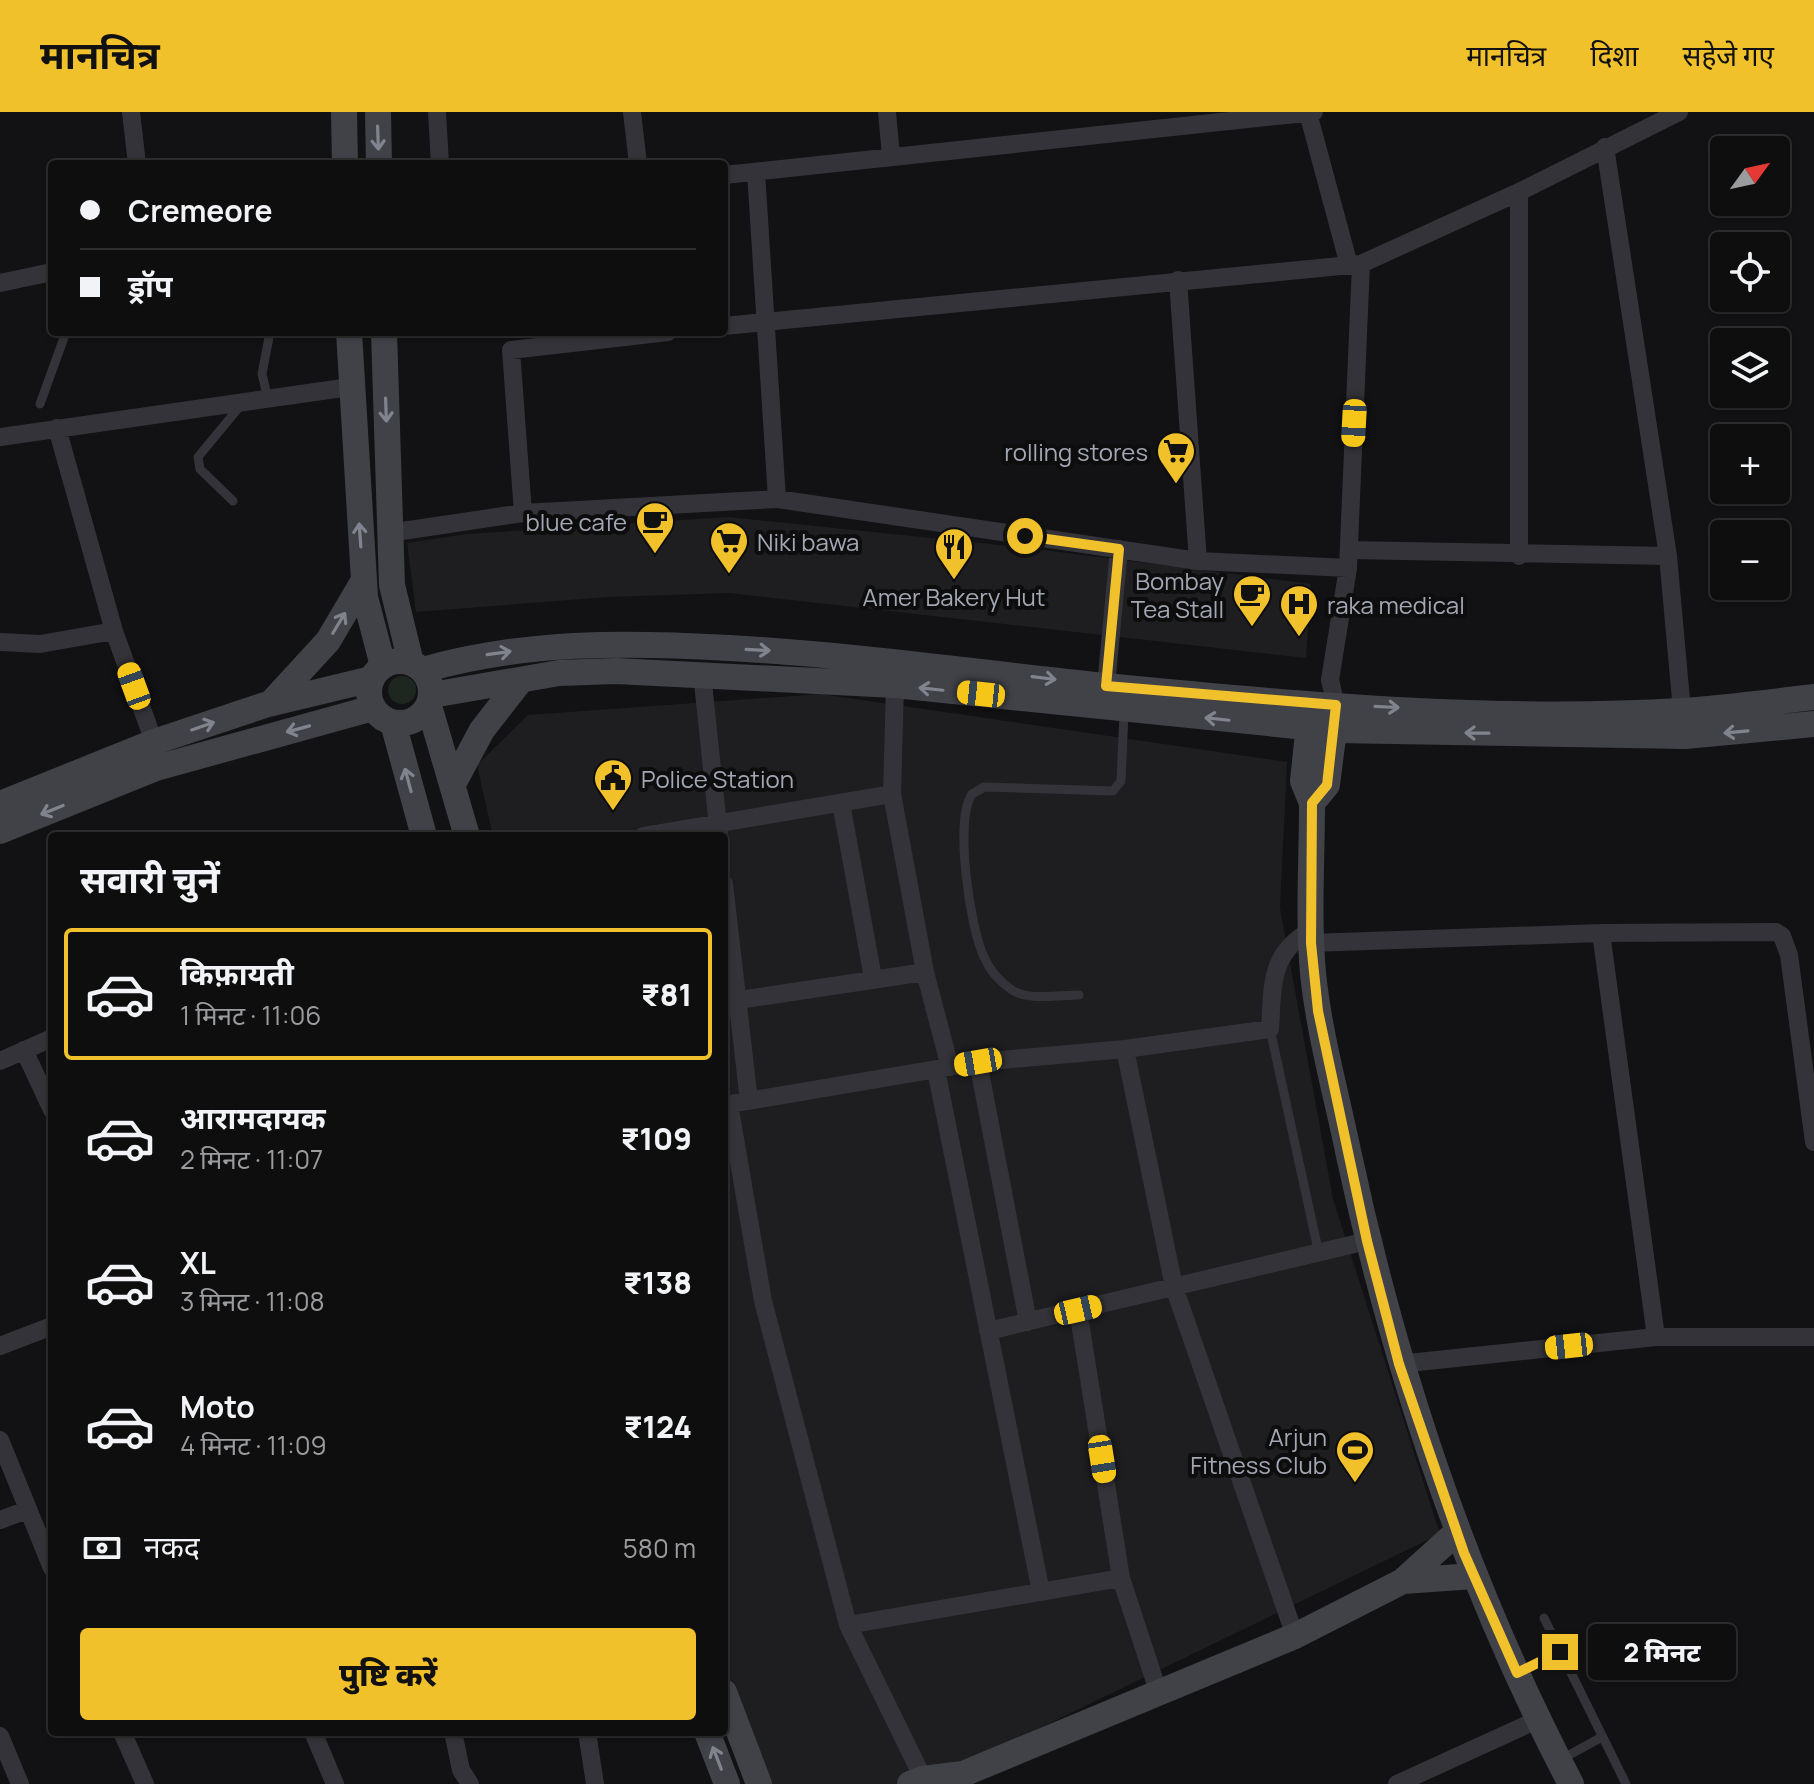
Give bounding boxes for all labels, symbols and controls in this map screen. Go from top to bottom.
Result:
text: मानचित्र [40,28,160,80]
text: मानचित्र [1466,36,1546,74]
text: दिशा [1590,36,1639,74]
text: सहेजे गए [1683,36,1774,74]
one-way arrow [371,124,386,151]
north arrow [1710,136,1790,216]
map controls [1710,136,1790,600]
text: Cremeore [128,190,273,231]
button: locate [1710,232,1790,312]
text: ड्रॉप [128,265,172,306]
button: layers [1710,328,1790,408]
one-way arrow [378,396,393,423]
car [1341,398,1367,448]
button: + [1710,424,1790,504]
supermarket icon: rolling stores [1155,430,1197,485]
place label: rolling stores [1004,435,1148,468]
cafe icon: blue cafe [634,500,676,555]
place label: blue cafe [526,505,627,538]
route start [1007,518,1043,554]
supermarket icon: Niki bawa [708,520,750,575]
button: − [1710,520,1790,600]
one-way arrow [352,522,367,549]
place label: Niki bawa [757,525,859,558]
restaurant icon: Amer Bakery Hut [933,526,975,581]
place label: Bombay Tea Stall [1131,564,1224,625]
cafe icon: Bombay Tea Stall [1231,573,1273,628]
place label: Amer Bakery Hut [863,580,1045,613]
hospital icon: raka medical [1278,583,1320,638]
place label: raka medical [1327,588,1465,621]
one-way arrow [331,612,347,635]
one-way arrow [744,642,771,657]
one-way arrow [486,645,511,660]
car [115,659,153,713]
one-way arrow [1031,671,1057,686]
car [956,680,1006,708]
one-way arrow [918,681,945,696]
one-way arrow [1373,700,1400,715]
one-way arrow [1204,711,1231,726]
one-way arrow [190,717,215,732]
one-way arrow [286,722,312,737]
one-way arrow [1723,724,1750,739]
one-way arrow [1464,725,1491,741]
public building icon: Police Station [592,757,634,812]
place label: Police Station [641,762,794,795]
one-way arrow [400,767,415,793]
one-way arrow [40,804,65,819]
text: सवारी चुनें [80,855,220,904]
text: किफ़ायती [180,953,294,994]
icon: car [84,958,156,1030]
text: ₹81 [641,974,692,1015]
text: 1 मिनट · 11:06 [180,997,322,1033]
car [952,1046,1004,1078]
text: आरामदायक [180,1097,326,1138]
icon: car [84,1102,156,1174]
text: ₹109 [621,1118,692,1159]
text: 2 मिनट · 11:07 [180,1141,323,1177]
text: XL [180,1242,216,1283]
icon: car [84,1246,156,1318]
text: ₹138 [623,1262,692,1303]
text: 3 मिनट · 11:08 [180,1283,325,1319]
car [1052,1293,1104,1327]
car [1544,1332,1594,1360]
text: Moto [180,1386,255,1427]
icon: car [84,1390,156,1462]
text: ₹124 [624,1406,692,1447]
place label: Arjun Fitness Club [1190,1420,1327,1481]
text: 4 मिनट · 11:09 [180,1427,327,1463]
sports icon: Arjun Fitness Club [1334,1429,1376,1484]
car [1086,1433,1118,1485]
icon: cash [80,1526,124,1570]
text: नकद [144,1526,200,1567]
text: 580 m [623,1530,696,1566]
callout: 2 मिनट [1588,1624,1736,1680]
button: पुष्टि करें [80,1628,696,1720]
route end [1542,1634,1578,1670]
text: 2 मिनट [1624,1634,1700,1670]
one-way arrow [709,1746,723,1771]

